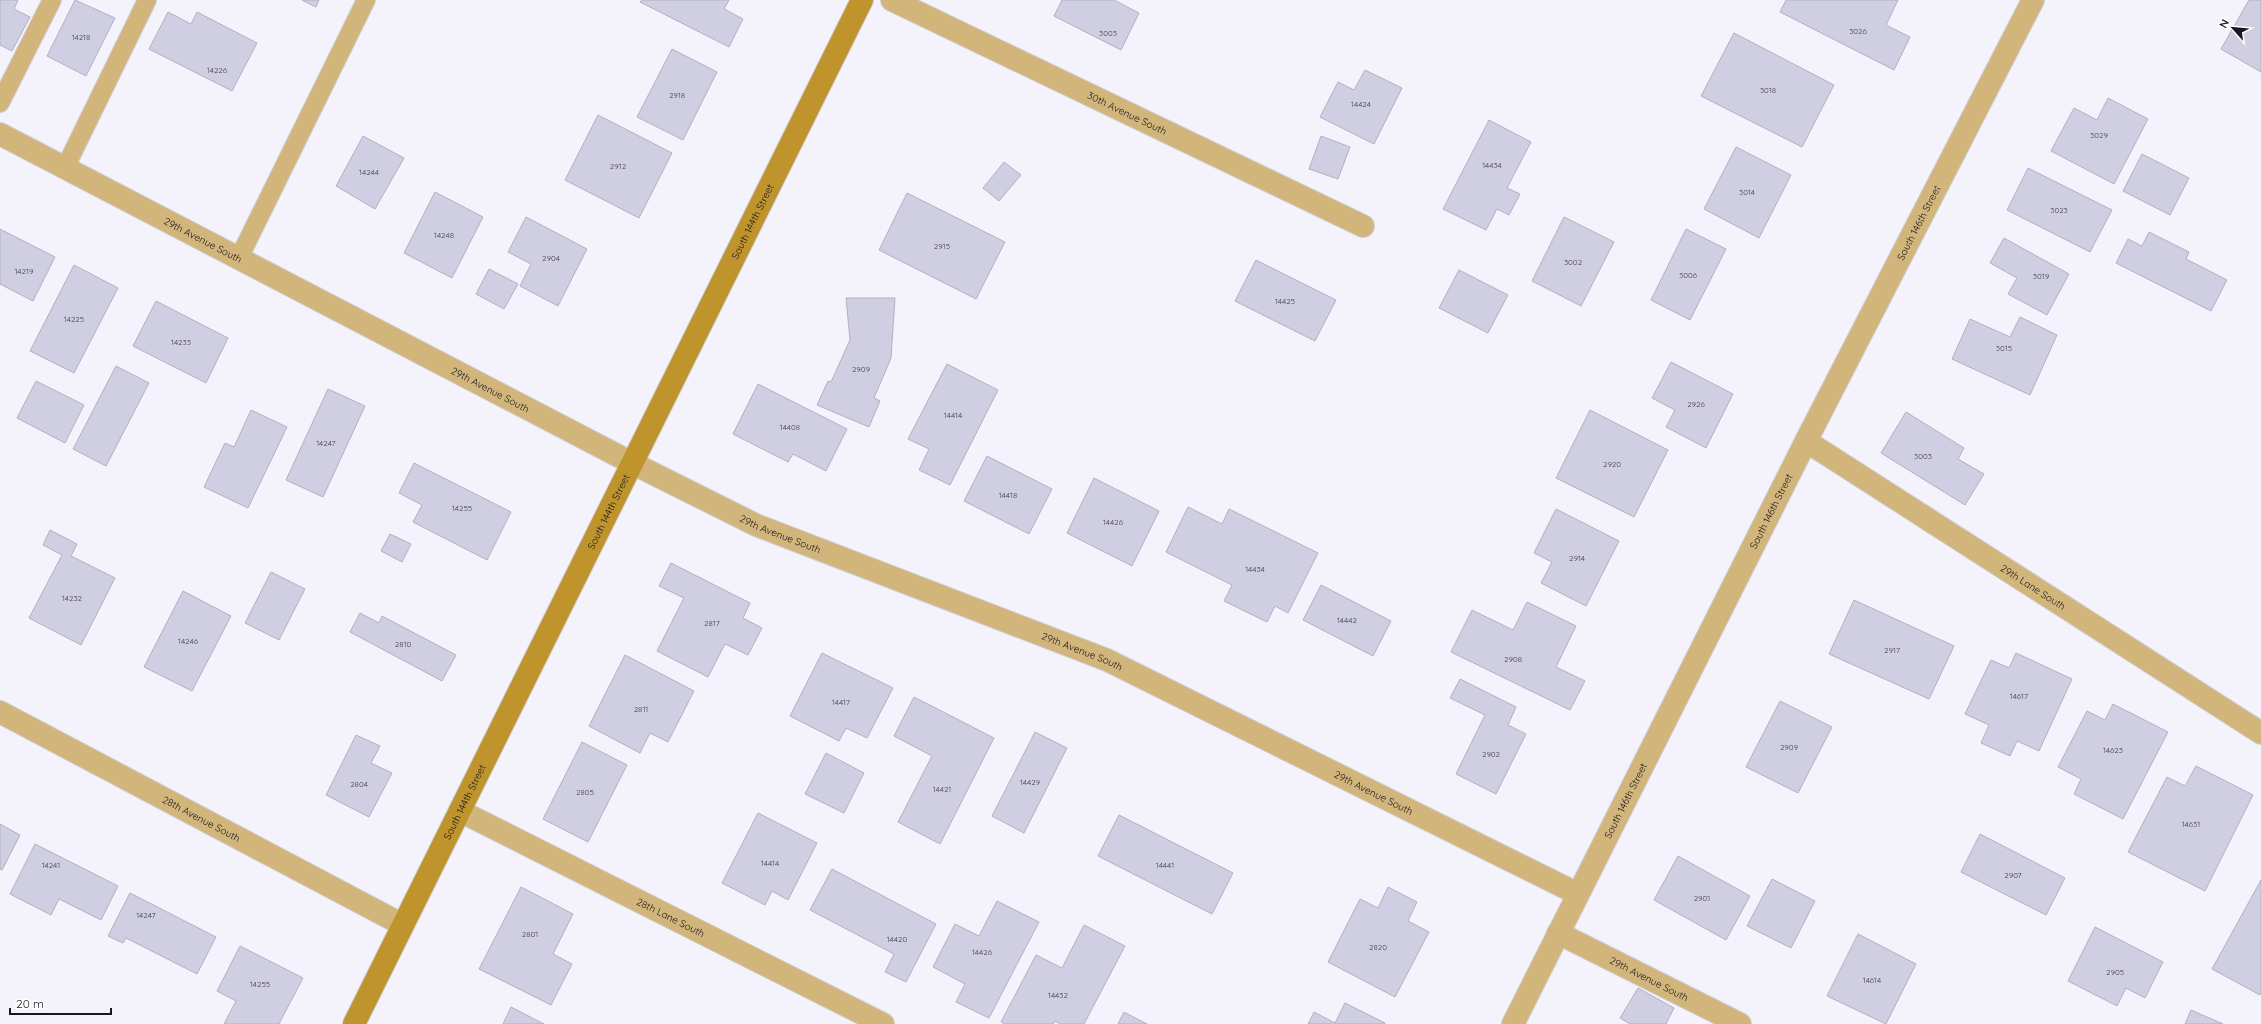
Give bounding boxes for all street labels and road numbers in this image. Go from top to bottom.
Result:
street label: 30th Avenue South [1085,89,1169,138]
street label: South 144th Street [728,181,777,261]
street label: South 146th Street [1894,183,1944,263]
street label: 29th Avenue South [162,214,244,266]
street label: 29th Avenue South [449,364,532,416]
street label: South 144th Street [585,471,633,552]
street label: South 146th Street [1747,471,1796,551]
street label: 29th Avenue South [737,512,823,556]
street label: 29th Lane South [1998,562,2068,613]
street label: 29th Avenue South [1040,629,1125,674]
street label: South 146th Street [1601,760,1650,841]
street label: South 144th Street [441,762,489,842]
street label: 29th Avenue South [1332,768,1415,818]
street label: 28th Avenue South [160,793,242,845]
street label: 28th Lane South [634,895,707,940]
street label: 29th Avenue South [1607,954,1691,1004]

